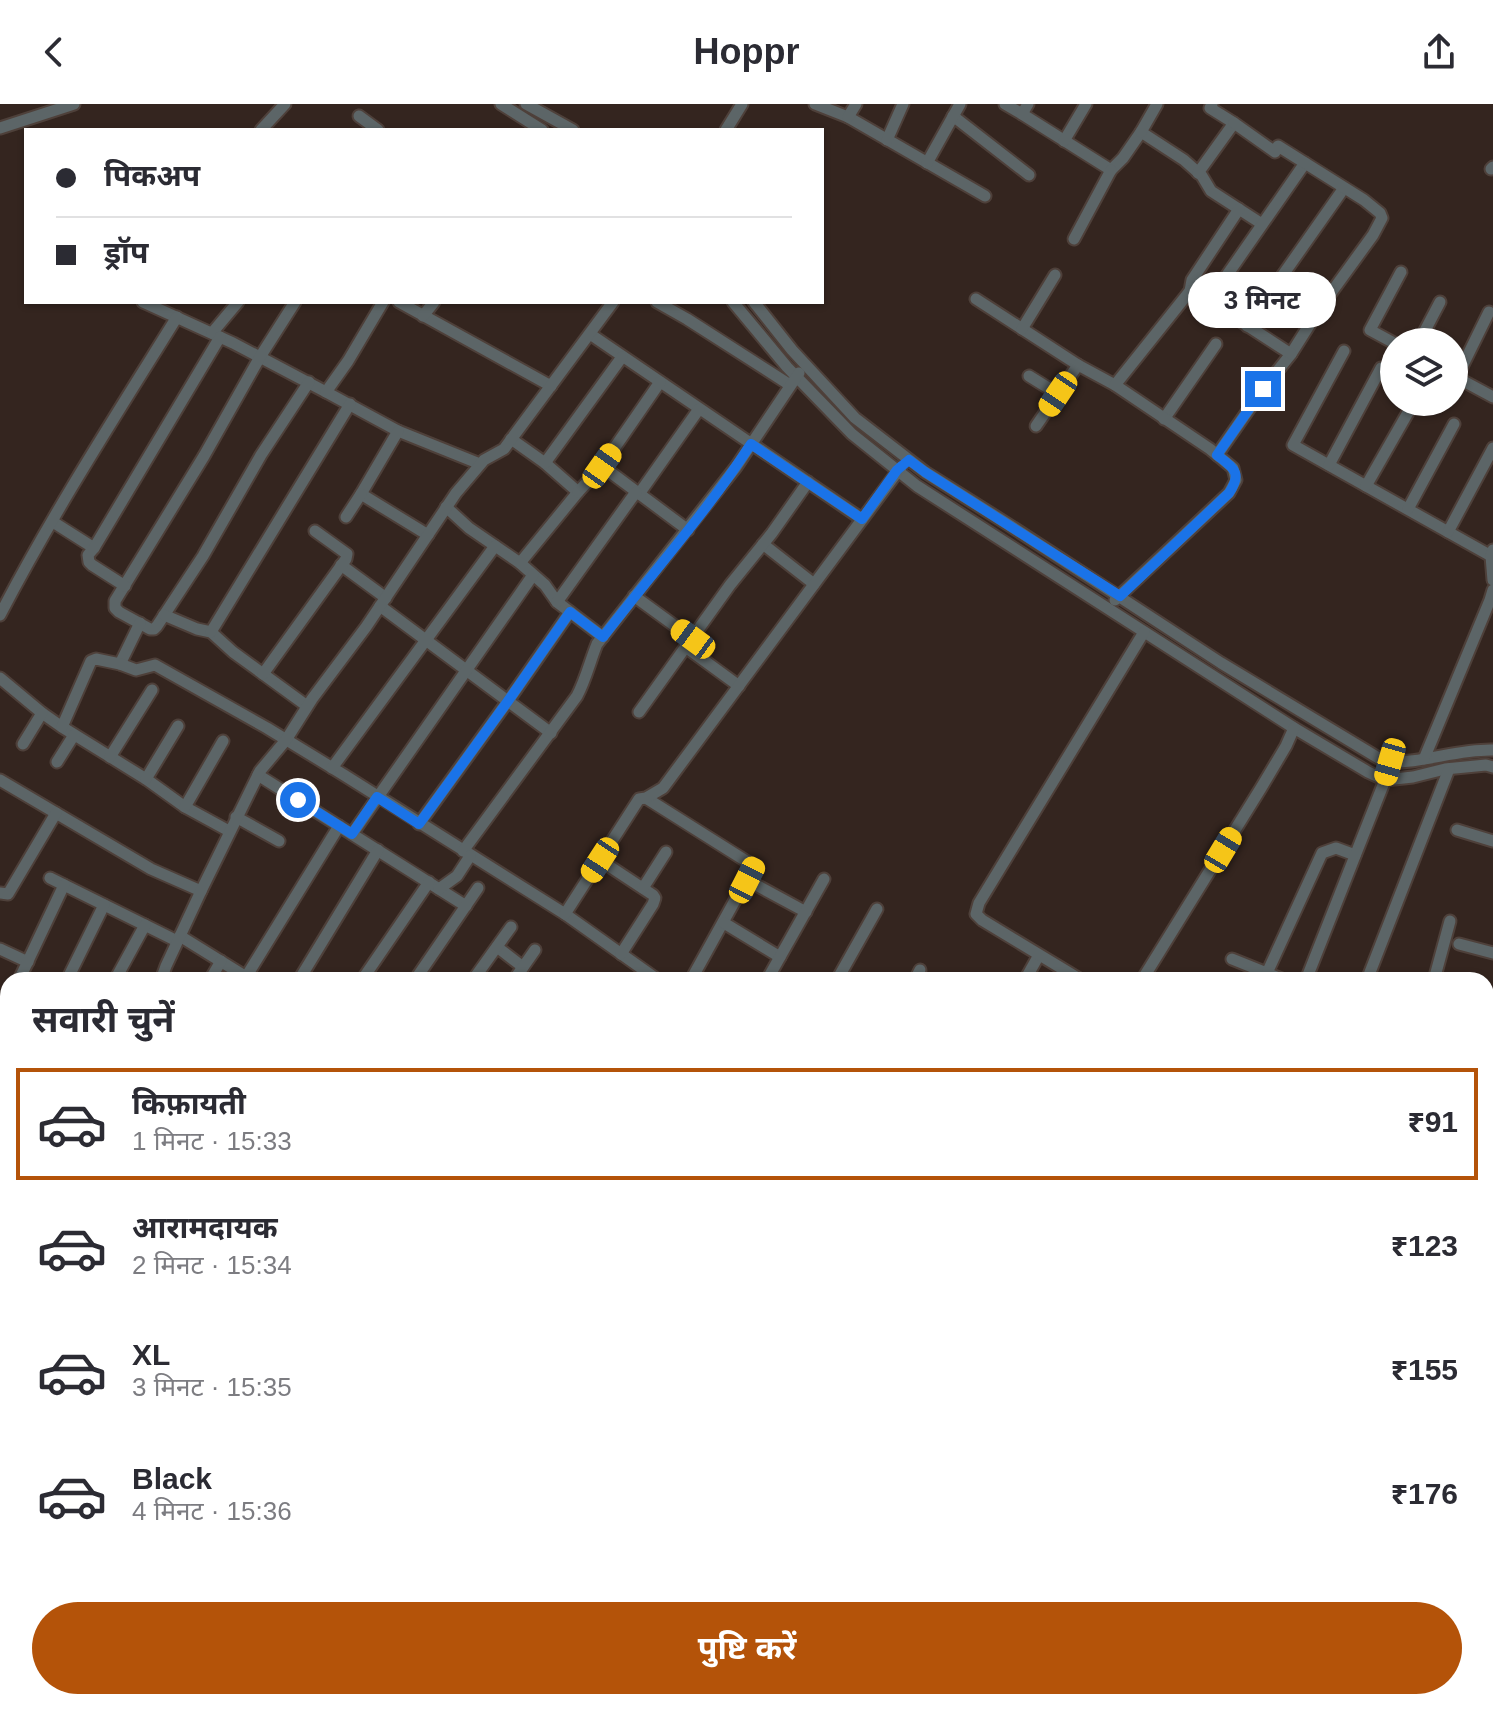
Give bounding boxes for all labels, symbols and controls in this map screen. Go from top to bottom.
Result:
icon: back [32,30,76,74]
icon: share [1417,30,1461,74]
text: Hoppr [694,31,799,72]
text: पिकअप [104,159,200,192]
text: ड्रॉप [104,236,148,269]
callout: 3 मिनट [1189,273,1337,329]
text: 3 मिनट [1224,285,1300,315]
map controls [1380,328,1468,416]
button: layers [1380,328,1468,416]
car [1035,367,1081,421]
route end [1245,371,1281,407]
car [578,439,626,493]
car [667,615,719,663]
car [1372,736,1408,788]
route start [280,782,316,818]
car [1200,823,1246,877]
car [577,833,623,887]
car [725,853,769,907]
text: सवारी चुनें [32,999,174,1040]
text: किफ़ायती [132,1087,246,1120]
icon: car [36,1088,108,1160]
text: ₹91 [1407,1105,1458,1138]
text: 1 मिनट · 15:33 [132,1126,292,1156]
text: आरामदायक [132,1211,278,1244]
icon: car [36,1212,108,1284]
text: ₹123 [1391,1229,1458,1262]
text: 2 मिनट · 15:34 [132,1250,292,1280]
icon: car [36,1336,108,1408]
text: XL [132,1338,170,1371]
text: ₹155 [1391,1353,1458,1386]
text: 3 मिनट · 15:35 [132,1372,292,1402]
icon: car [36,1460,108,1532]
text: Black [132,1462,212,1495]
text: ₹176 [1391,1477,1458,1510]
text: 4 मिनट · 15:36 [132,1496,292,1526]
button: पुष्टि करें [32,1602,1462,1694]

